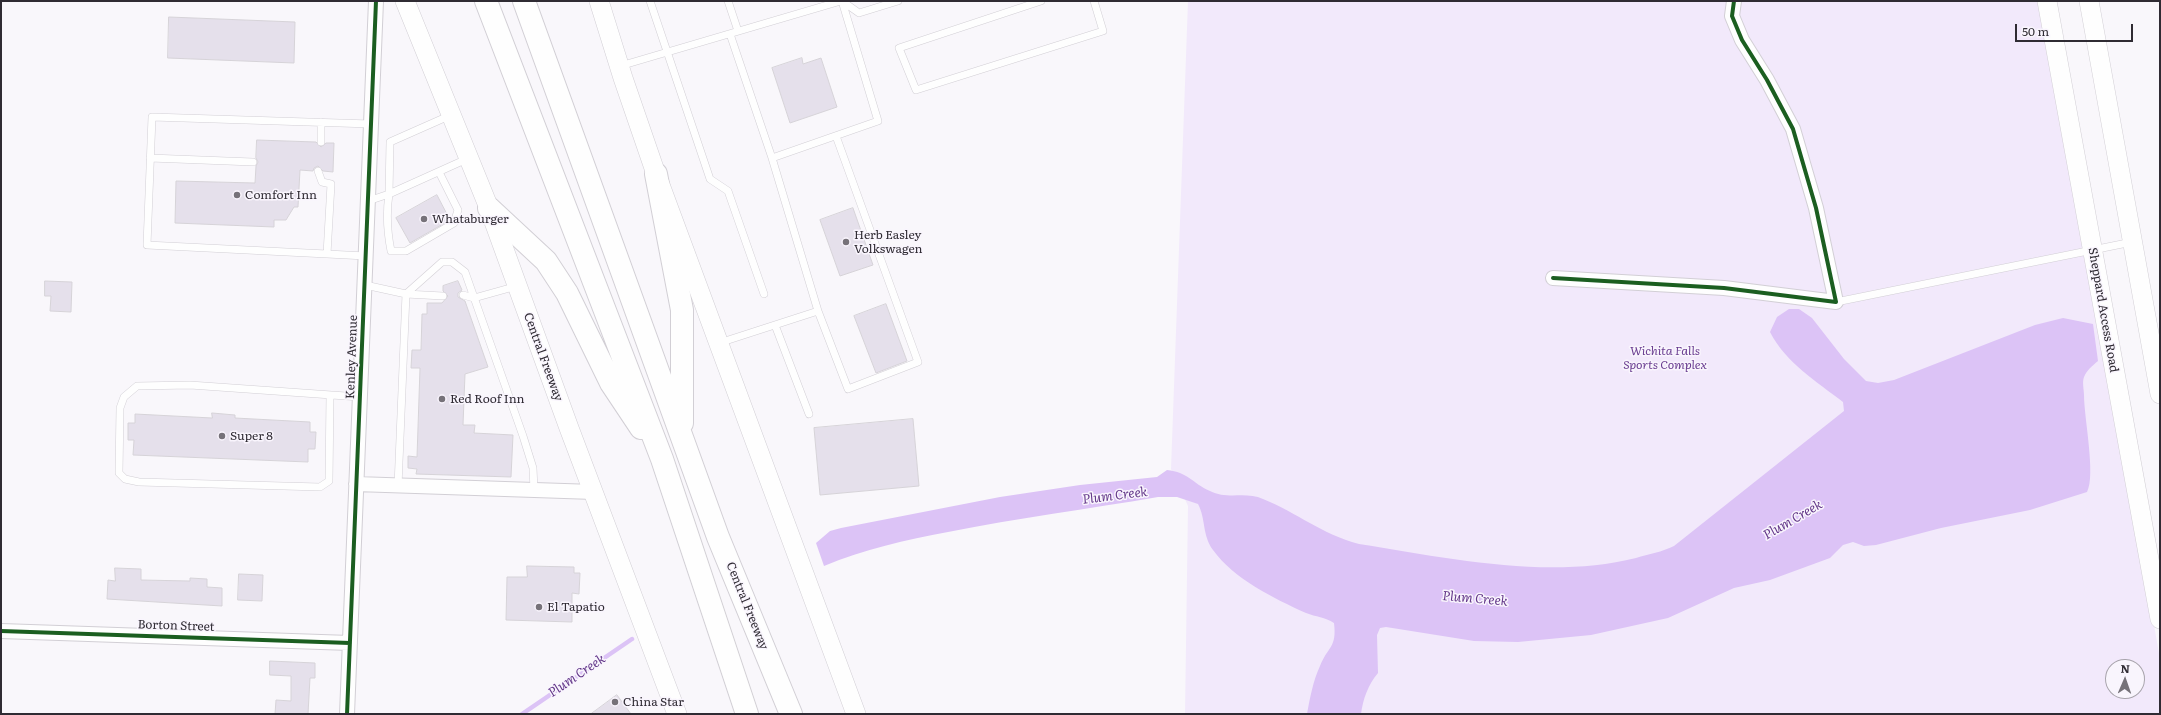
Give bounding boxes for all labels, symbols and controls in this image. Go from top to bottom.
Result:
scale bar [2017,16,2135,42]
text: 50 m [2022,22,2049,40]
place label: Comfort Inn [245,188,317,202]
marker: Comfort Inn [232,190,242,200]
place label: Whataburger [432,212,509,226]
marker: Whataburger [419,214,429,224]
place label: Herb Easley Volkswagen [854,228,922,256]
marker: Herb Easley Volkswagen [841,237,851,247]
street label: Sheppard Access Road [2085,246,2121,374]
street label: Central Freeway [520,311,566,403]
street label: Kenley Avenue [343,315,361,399]
park label: Wichita Falls Sports Complex [1623,344,1707,372]
place label: Red Roof Inn [450,392,524,406]
marker: Red Roof Inn [437,394,447,404]
place label: Super 8 [230,429,273,443]
marker: Super 8 [217,431,227,441]
water label: Plum Creek [1082,484,1148,508]
water label: Plum Creek [1761,497,1825,543]
street label: Central Freeway [723,560,771,652]
water label: Plum Creek [1442,588,1508,610]
place label: El Tapatio [547,600,605,614]
marker: El Tapatio [534,602,544,612]
street label: Borton Street [137,617,215,635]
water label: Plum Creek [546,651,608,701]
north arrow [2105,659,2145,699]
text: N [2120,660,2130,676]
place label: China Star [623,695,684,709]
marker: China Star [610,697,620,707]

